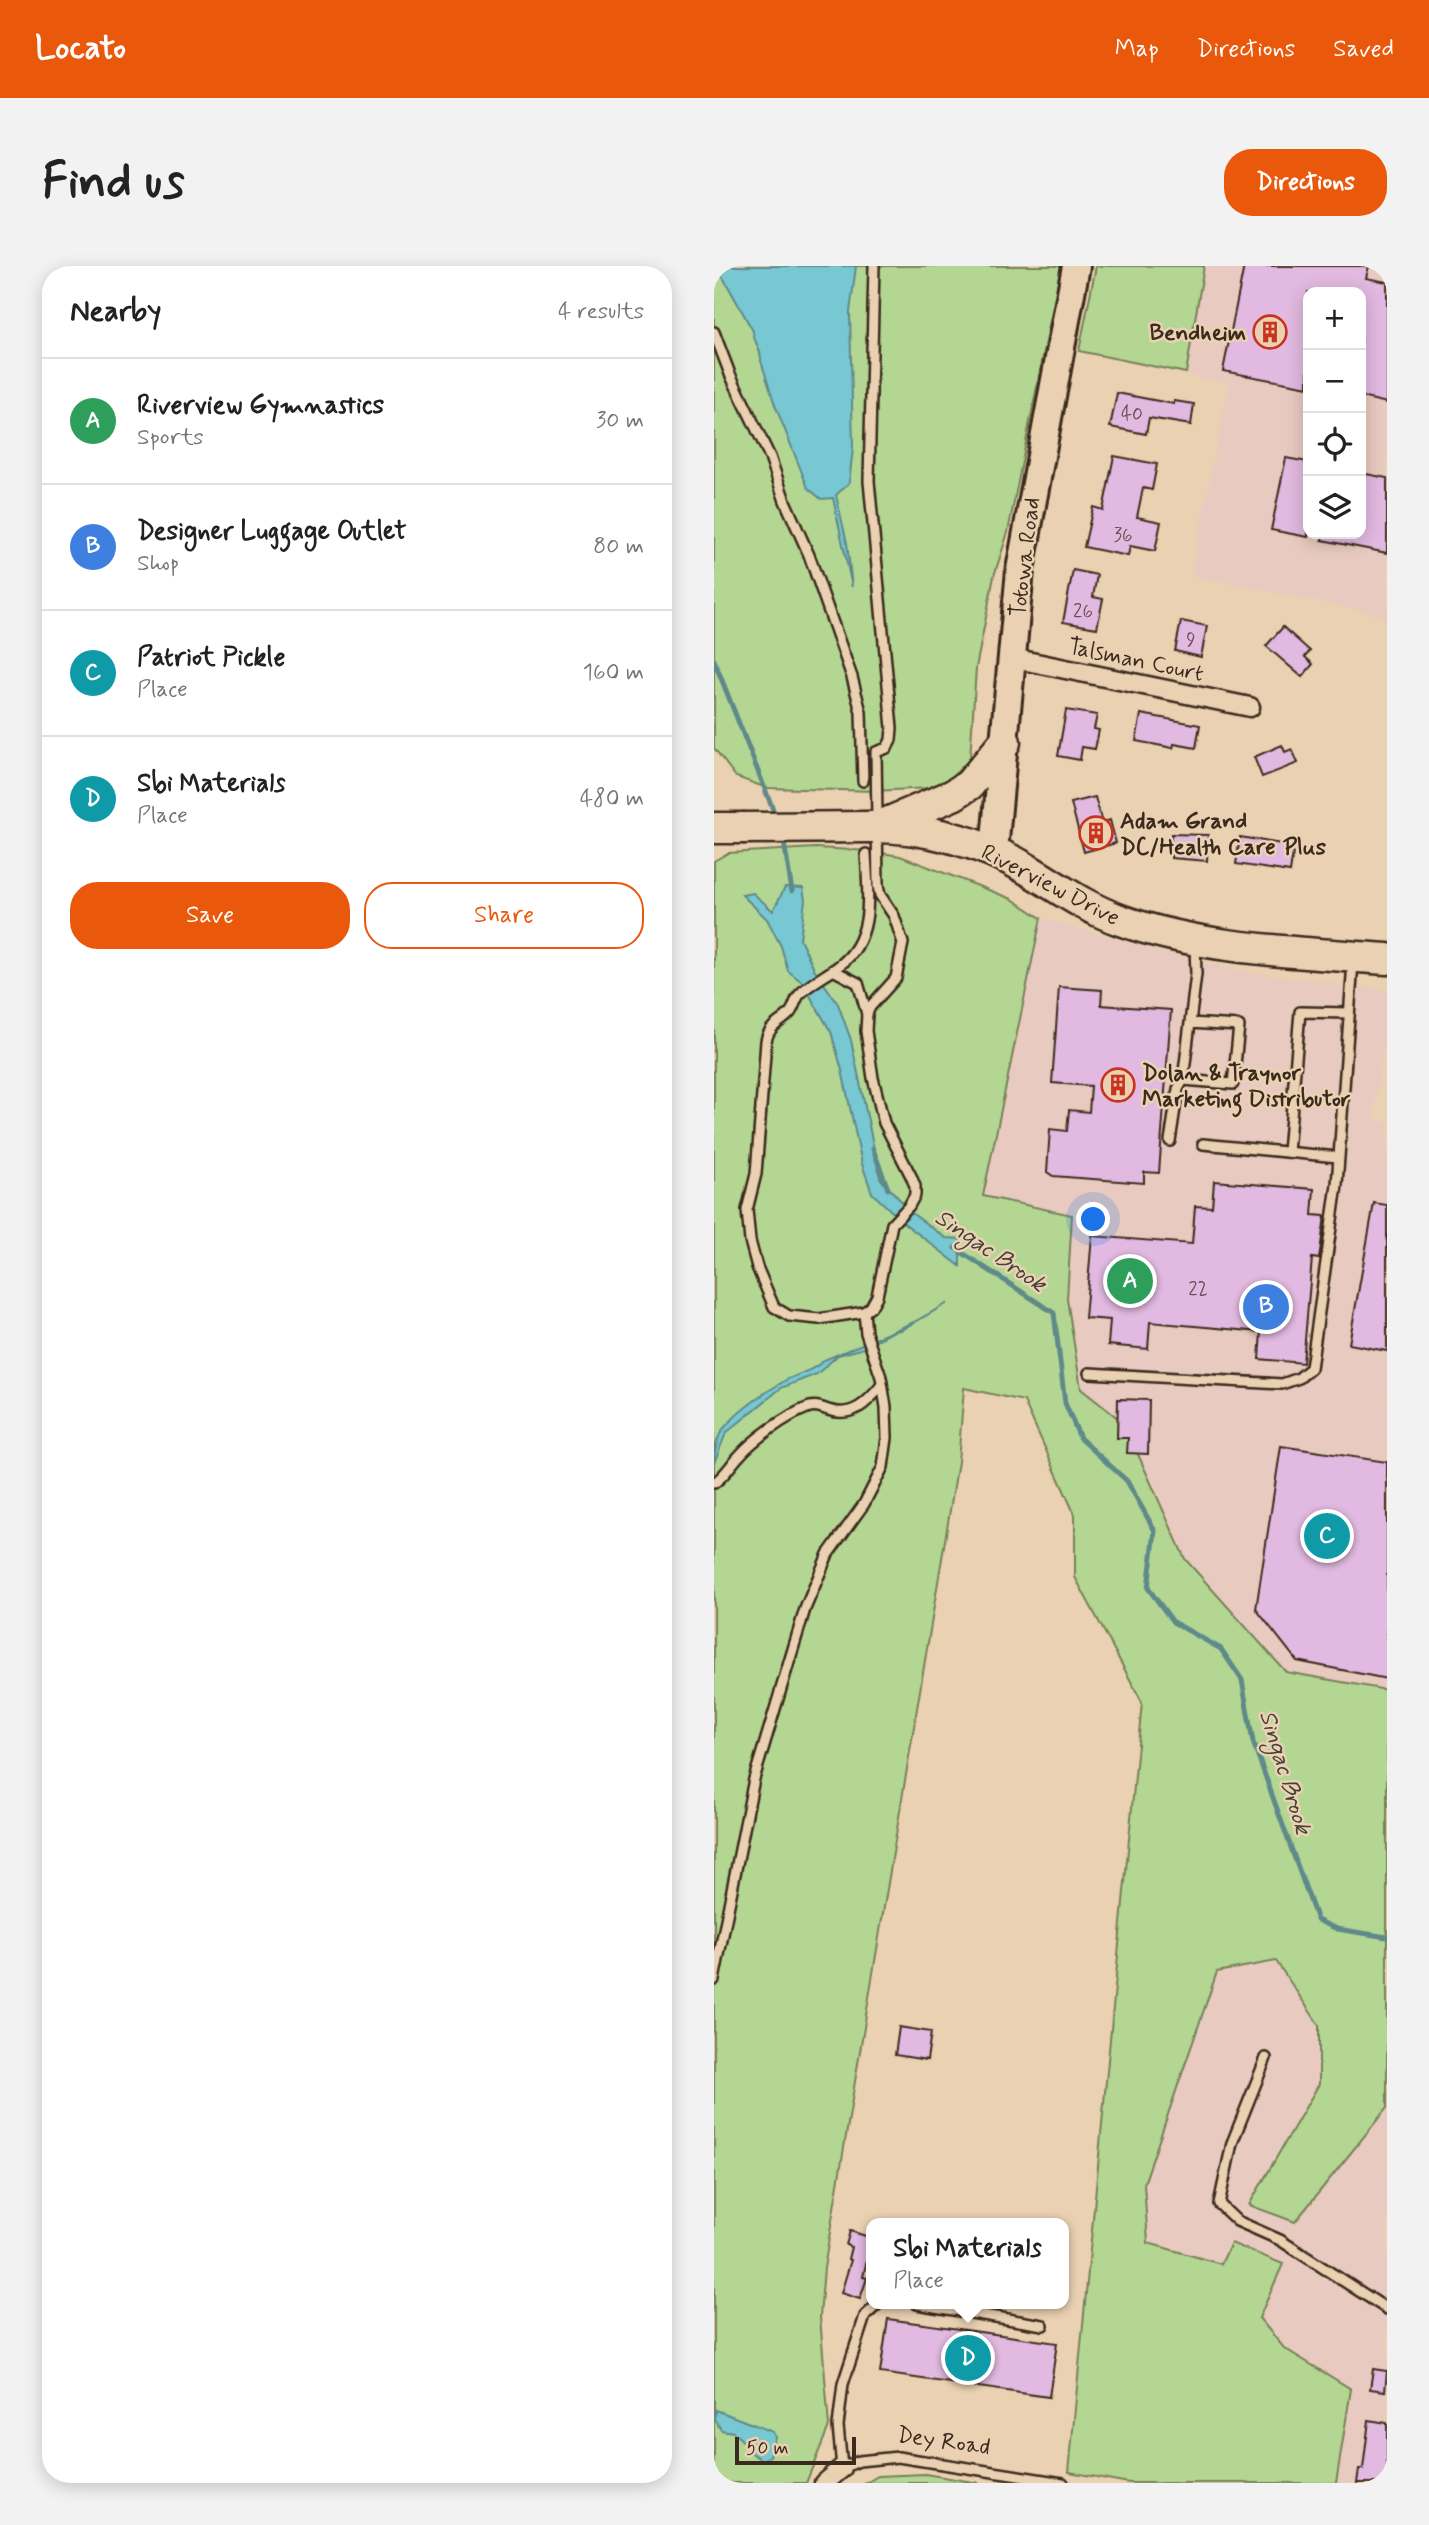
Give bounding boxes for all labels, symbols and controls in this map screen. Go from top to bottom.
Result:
text: Locato [35,27,126,71]
text: Map [1115,34,1159,65]
text: Directions [1197,34,1295,65]
text: Saved [1333,34,1394,65]
button: Directions [1224,149,1387,216]
text: Find us [42,150,185,215]
map controls [1303,287,1366,539]
button: + [1303,287,1366,350]
text: Nearby [70,292,161,331]
text: 4 results [558,297,644,327]
building icon: Bendheim [1251,313,1289,351]
place label: Bendheim [1150,319,1246,349]
button: − [1303,350,1366,413]
text: Riverview Gymnastics [137,389,384,423]
house number: 40 [1121,402,1143,427]
text: A [85,406,101,436]
text: 30 m [596,406,644,436]
button: locate [1303,413,1366,476]
text: Sports [137,423,204,453]
button: layers [1303,476,1366,539]
street label: Totowa Road [1004,496,1048,619]
text: Designer Luggage Outlet [137,515,407,549]
house number: 36 [1113,523,1133,548]
text: B [86,532,100,562]
text: 80 m [593,532,644,562]
text: Shop [137,549,179,579]
house number: 26 [1073,599,1093,624]
house number: 9 [1186,628,1196,653]
street label: Talsman Court [1065,632,1206,690]
text: Patriot Pickle [137,641,285,675]
text: C [85,658,101,688]
text: 160 m [583,658,644,688]
text: Place [137,675,188,705]
text: Sbi Materials [137,767,286,801]
text: D [85,784,101,814]
text: 480 m [580,784,644,814]
text: Place [137,801,188,831]
place label: Adam Grand DC/Health Care Plus [1120,807,1327,863]
building icon: Adam Grand DC/Health Care Plus [1077,814,1115,852]
street label: Riverview Drive [976,838,1125,934]
button: Save [70,882,350,949]
button: Share [364,882,644,949]
place label: Dolan & Traynor Marketing Distributor [1142,1059,1351,1118]
building icon: Dolan & Traynor Marketing Distributor [1099,1066,1137,1104]
your location [1076,1202,1110,1236]
water label: Singac Brook [927,1203,1053,1303]
pin: A [1107,1255,1153,1307]
house number: 22 [1188,1277,1208,1302]
pin: B [1243,1281,1289,1333]
pin: C [1304,1510,1350,1562]
water label: Singac Brook [1249,1707,1319,1841]
popup [866,2218,1069,2309]
text: Sbi Materials [893,2232,1042,2266]
text: Place [893,2266,944,2296]
pin: D [945,2332,991,2384]
street label: Dey Road [895,2421,992,2463]
scale bar [735,2434,856,2466]
text: 50 m [746,2436,789,2461]

